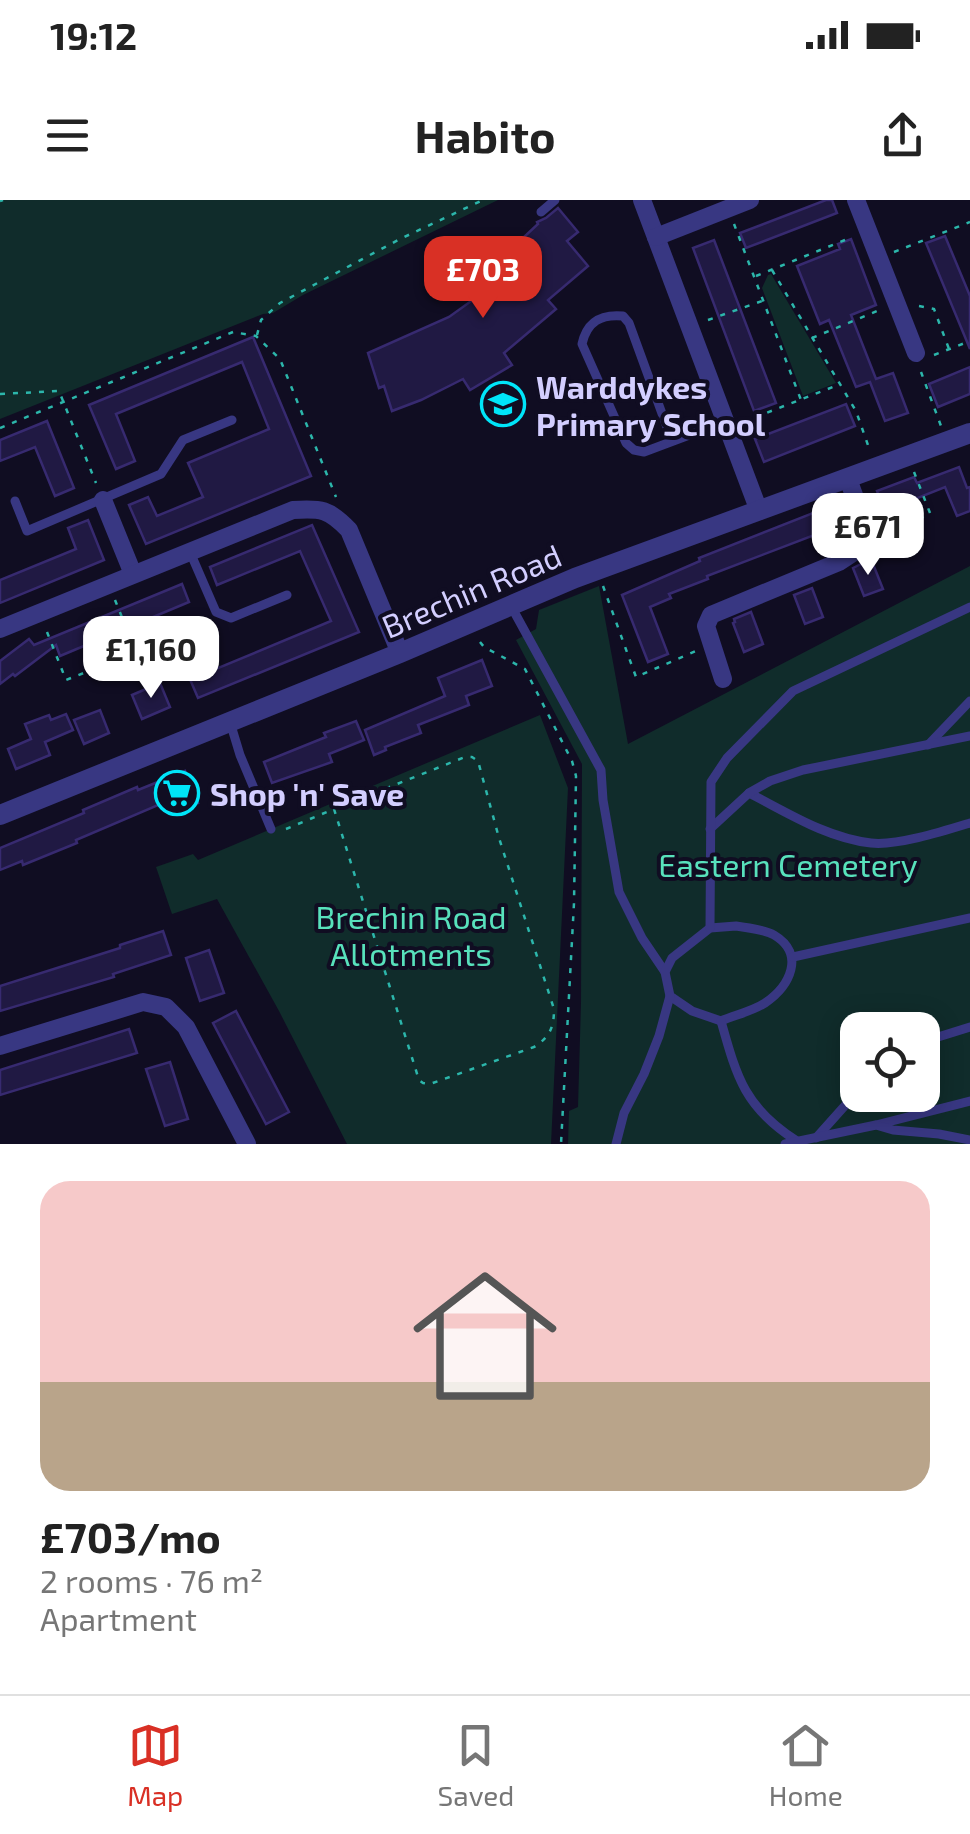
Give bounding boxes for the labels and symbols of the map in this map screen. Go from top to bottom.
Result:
pin: £703 [424,236,542,321]
place label: Warddykes Primary School [536,367,766,443]
school or university icon: Warddykes Primary School [480,381,526,427]
pin: £671 [809,493,927,578]
street label: Brechin Road [376,535,566,645]
pin: £1,160 [70,616,232,701]
supermarket icon: Shop 'n' Save [154,770,200,816]
place label: Shop 'n' Save [210,774,404,812]
park label: Eastern Cemetery [658,845,918,883]
park label: Brechin Road Allotments [315,897,507,972]

